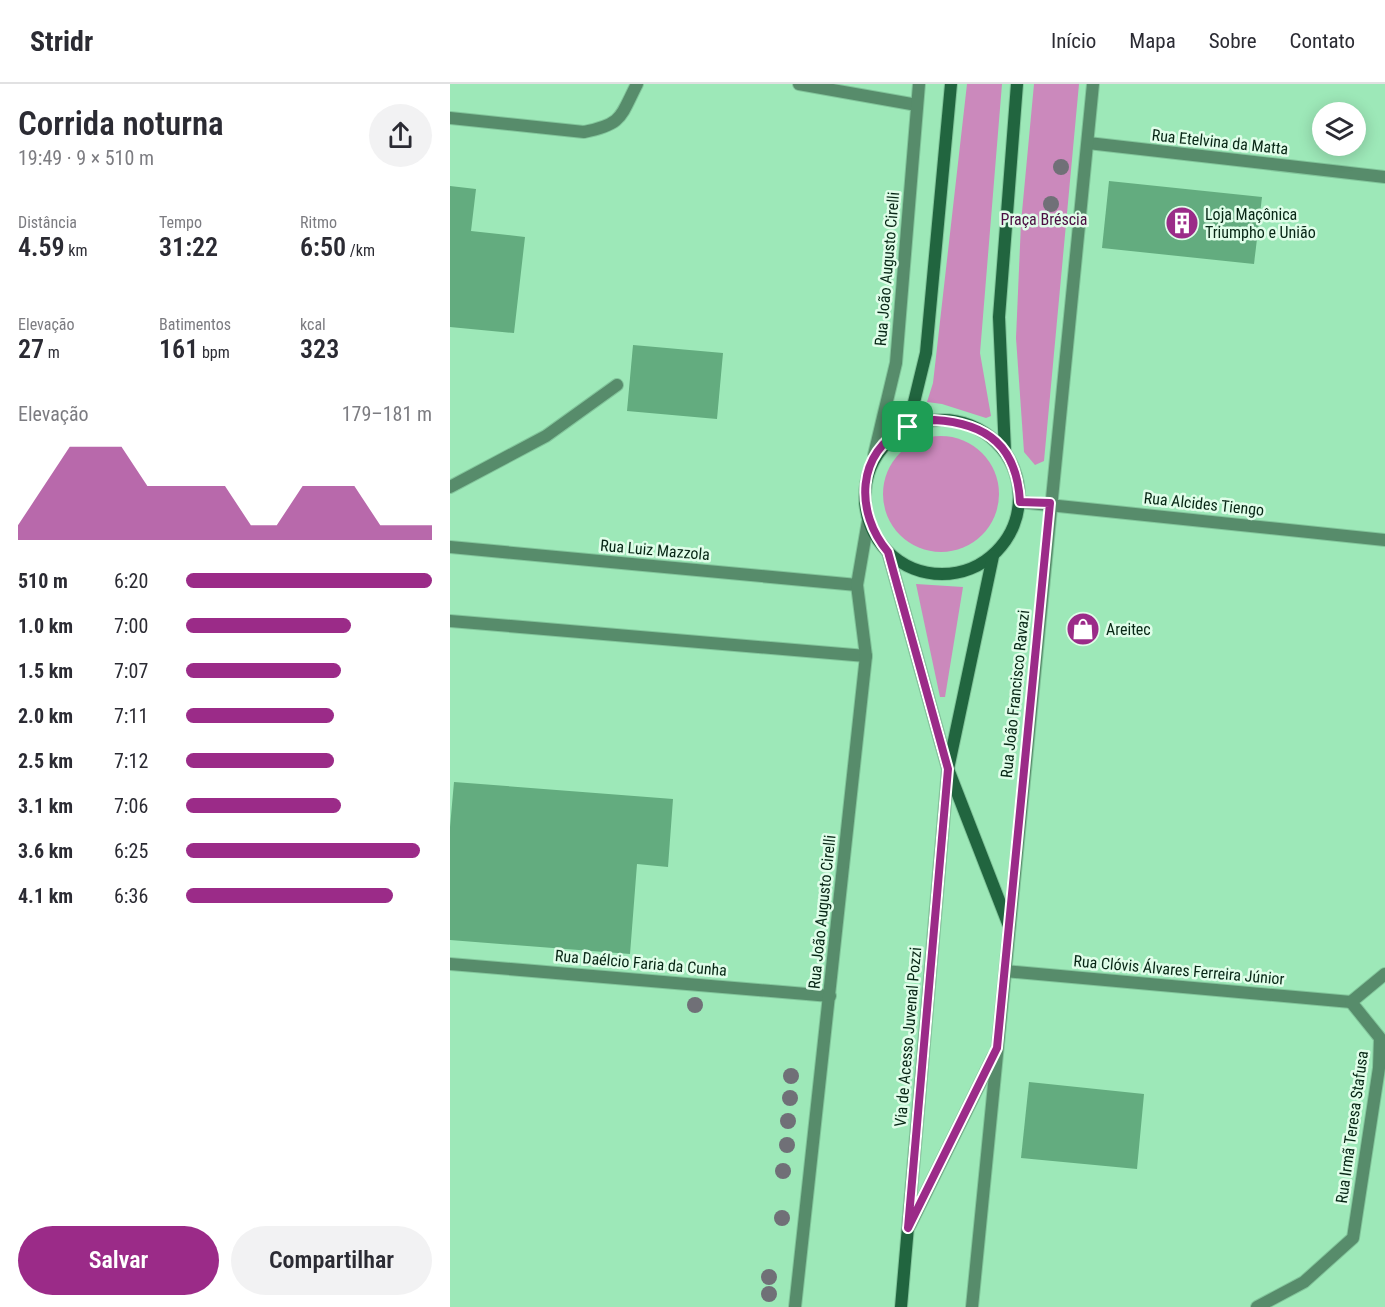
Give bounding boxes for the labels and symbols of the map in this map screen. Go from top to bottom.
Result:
street label: Rua Etelvina da Matta [1151,125,1289,159]
street label: Rua João Augusto Cirelli [871,191,903,347]
building icon: Loja Maçônica Triumpho e União [1164,205,1200,241]
place label: Loja Maçônica Triumpho e União [1205,205,1316,242]
park label: Praça Bréscia [1001,210,1087,229]
pin [882,401,933,452]
street label: Rua Alcides Tiengo [1143,488,1265,520]
street label: Rua Luiz Mazzola [599,536,711,564]
street label: Rua João Francisco Ravazi [997,609,1033,779]
shop icon: Areitec [1065,611,1101,647]
place label: Areitec [1106,620,1151,639]
street label: Rua João Augusto Cirelli [804,834,840,990]
street label: Rua Daélcio Faria da Cunha [554,946,728,980]
street label: Via de Acesso Juvenal Pozzi [891,946,925,1128]
street label: Rua Clóvis Álvares Ferreira Júnior [1073,951,1285,989]
street label: Rua Irmã Teresa Stafusa [1332,1049,1372,1205]

